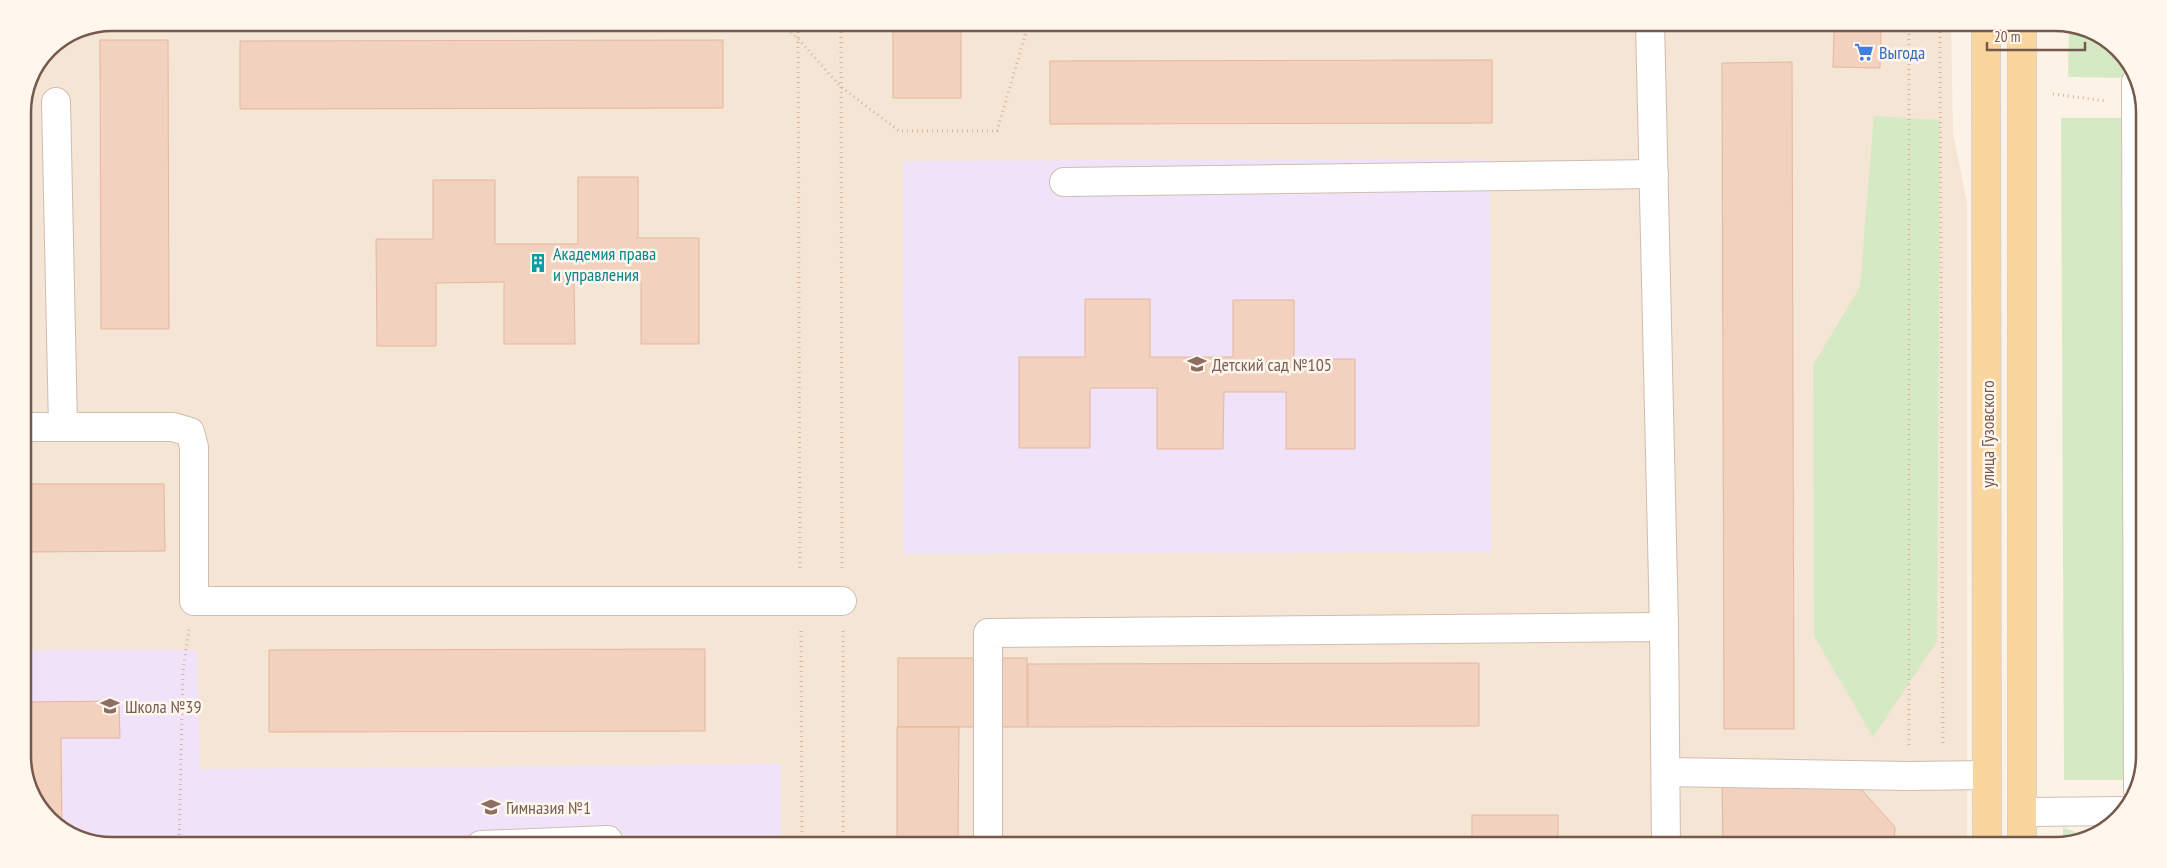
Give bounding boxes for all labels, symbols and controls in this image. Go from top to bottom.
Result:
scale bar [1987,20,2084,52]
text: 20 m [1994,27,2020,46]
supermarket icon: Выгода [1853,41,1875,63]
place label: Выгода [1879,41,1925,64]
place label: Академия права и управления [553,242,656,286]
building icon: Академия права и управления [527,252,549,274]
school or university icon: Детский сад №105 [1186,353,1208,375]
place label: Детский сад №105 [1212,353,1332,376]
street label: улица Гузовского [1976,380,1999,488]
school or university icon: Школа №39 [99,695,121,717]
place label: Школа №39 [125,695,202,718]
school or university icon: Гимназия №1 [480,796,502,818]
place label: Гимназия №1 [506,796,591,819]

